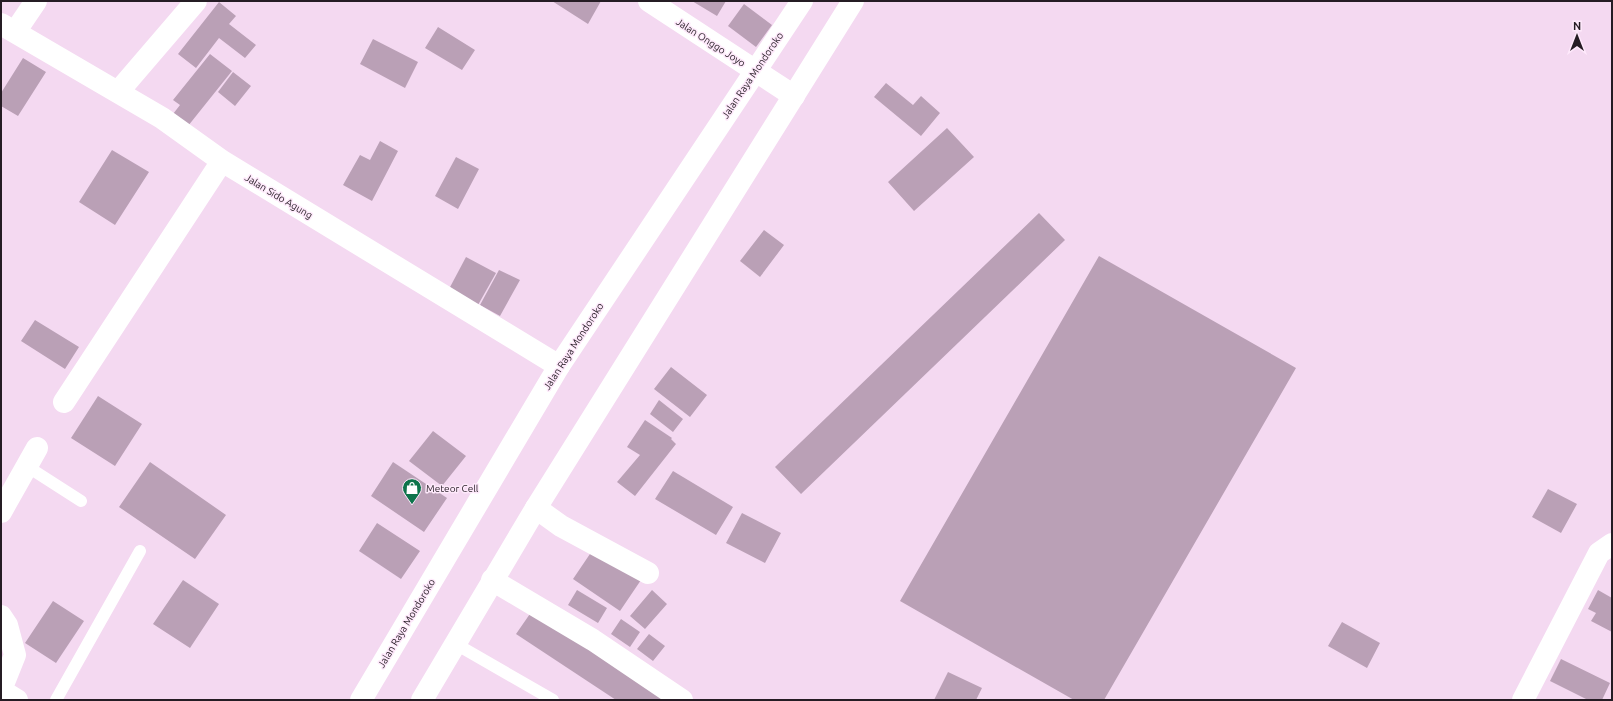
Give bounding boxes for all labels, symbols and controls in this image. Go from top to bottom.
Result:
street label: Jalan Onggo Joyo [674,16,748,69]
north arrow [1557,16,1597,56]
text: N [1573,20,1581,32]
street label: Jalan Raya Mondoroko [719,30,785,121]
street label: Jalan Sido Agung [243,172,315,221]
street label: Jalan Raya Mondoroko [541,301,606,392]
shop icon: Meteor Cell [401,477,423,505]
place label: Meteor Cell [426,483,479,494]
street label: Jalan Raya Mondoroko [376,577,437,670]

